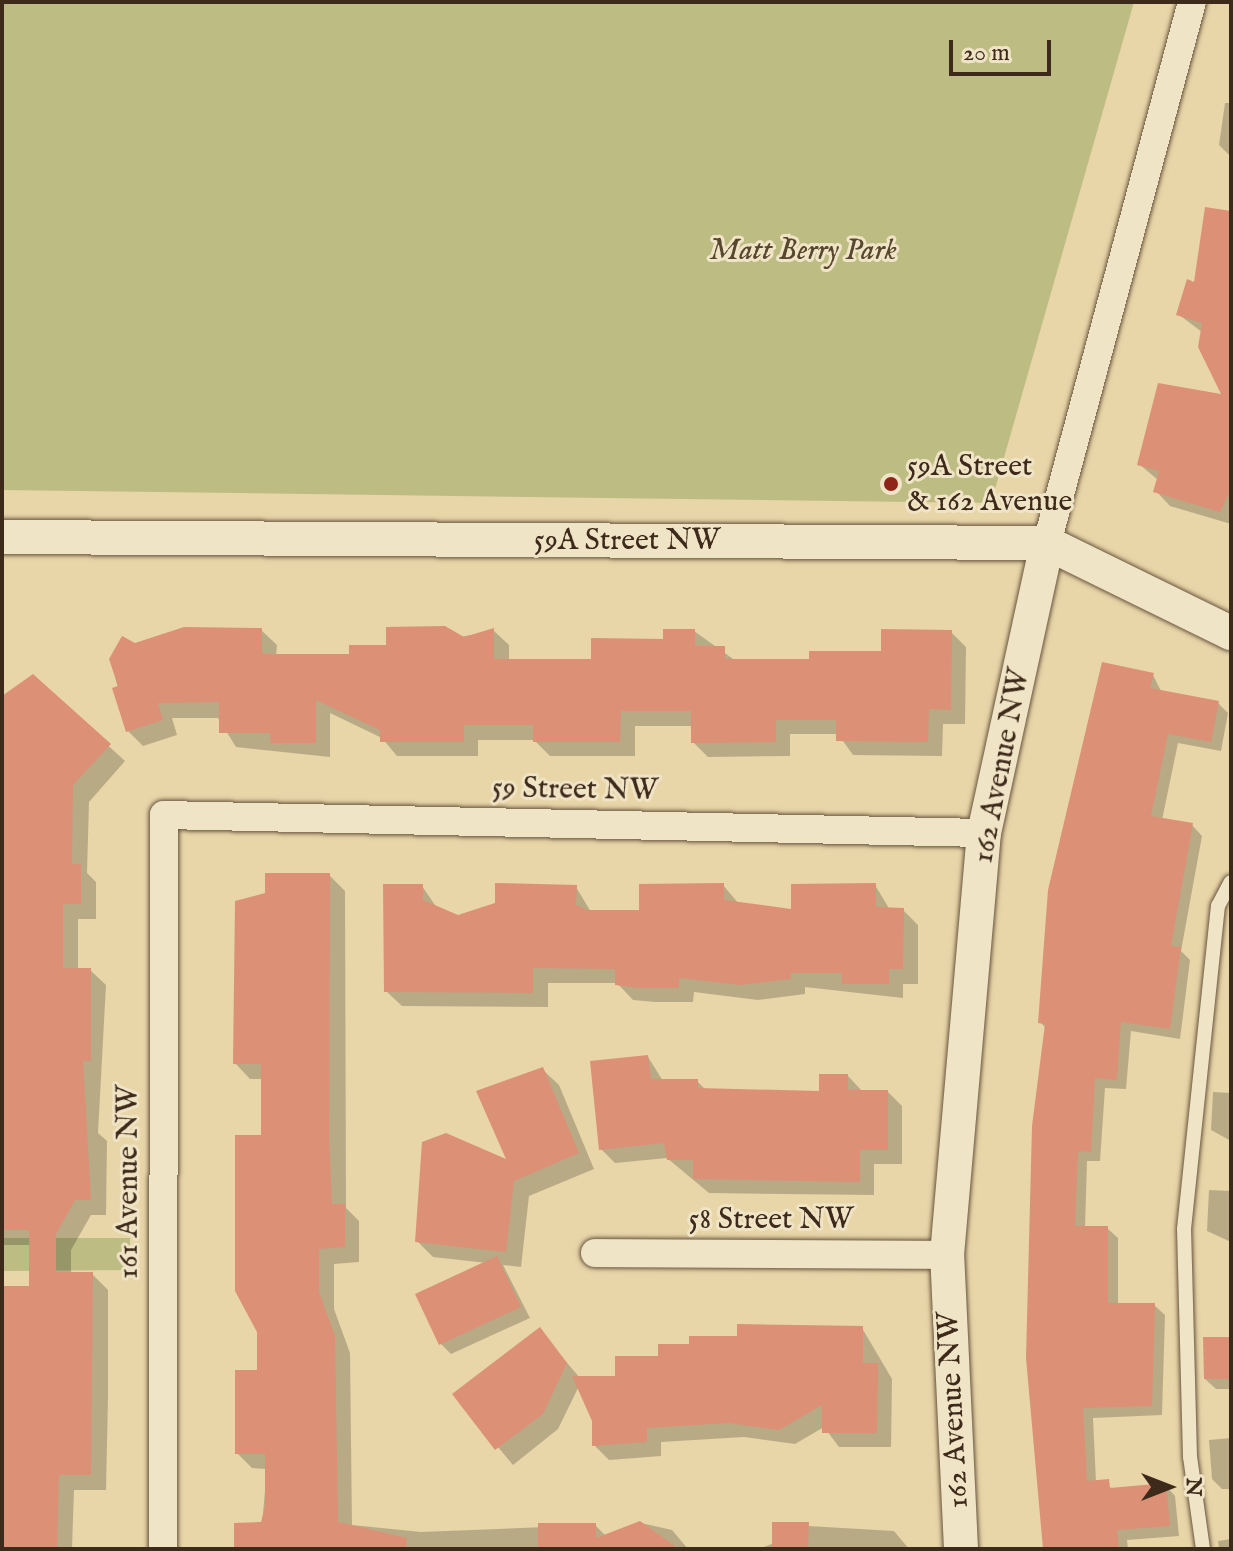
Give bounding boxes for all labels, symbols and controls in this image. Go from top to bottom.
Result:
scale bar [953,24,1055,74]
text: 20 m [963,38,1010,69]
park label: Matt Berry Park [709,233,897,269]
place label: 59A Street & 162 Avenue [907,449,1072,520]
marker: 59A Street & 162 Avenue [882,475,900,493]
street label: 59A Street NW [534,523,720,559]
street label: 162 Avenue NW [966,666,1038,866]
street label: 59 Street NW [492,771,658,809]
street label: 161 Avenue NW [111,1085,147,1279]
street label: 58 Street NW [689,1202,853,1238]
street label: 162 Avenue NW [931,1311,977,1509]
north arrow [1129,1447,1209,1527]
text: N [1179,1477,1207,1497]

